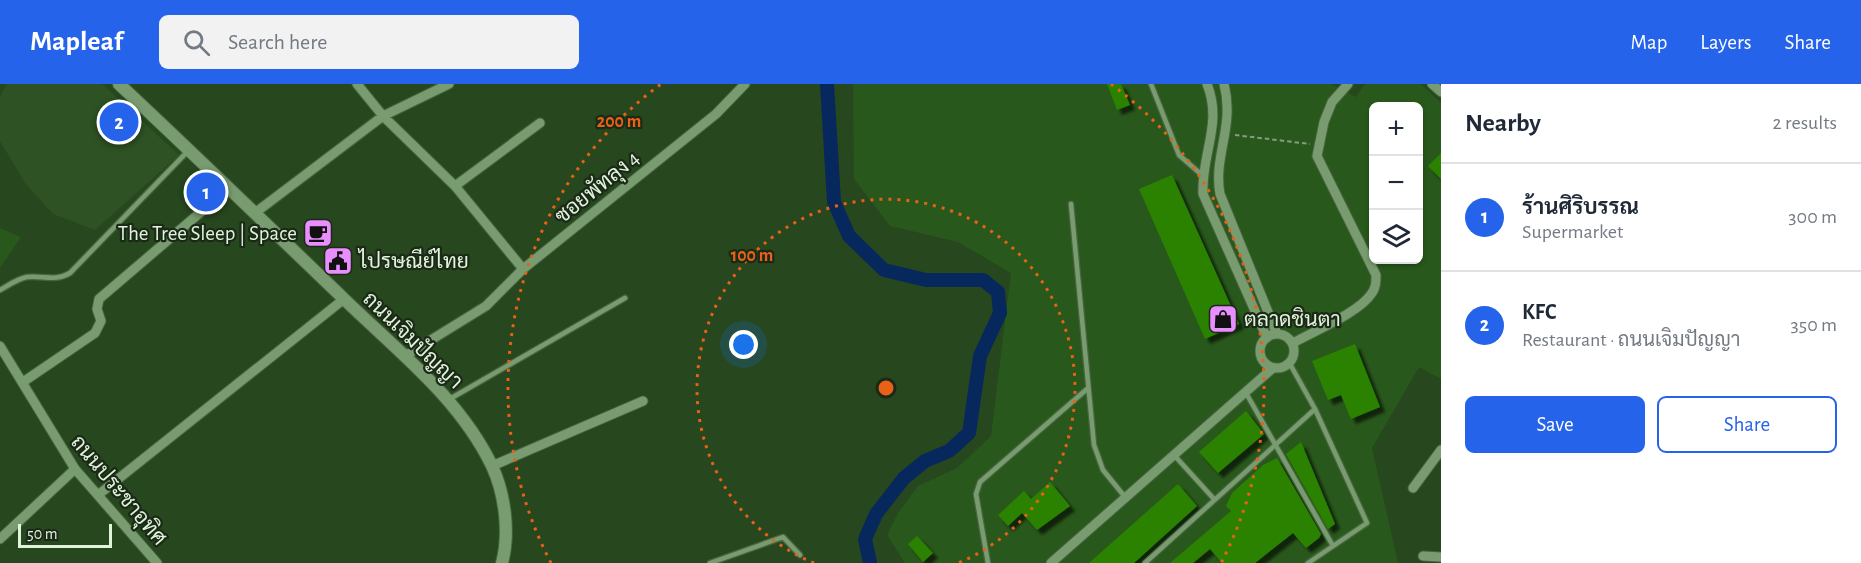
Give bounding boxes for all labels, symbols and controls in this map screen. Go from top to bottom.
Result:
search box [159,15,579,69]
icon: search [180,26,213,59]
text: Mapleaf [30,28,123,56]
text: Search here [228,31,327,53]
text: Map [1631,32,1667,53]
text: Layers [1700,32,1751,53]
text: Share [1784,32,1831,53]
pin: 2 [100,99,138,144]
map controls [1369,102,1423,264]
button: + [1369,102,1423,156]
text: Nearby [1465,110,1541,136]
text: 200 m [597,113,641,131]
text: 2 results [1773,113,1837,133]
street label: ซอยพัทลุง 4 [550,146,645,230]
button: − [1369,156,1423,210]
pin: 1 [186,170,226,214]
text: ร้านศิริบรรณ [1522,196,1639,218]
text: 1 [1481,207,1488,227]
text: 300 m [1788,207,1837,227]
button: layers [1369,210,1423,264]
cafe icon: The Tree Sleep | Space [302,217,334,249]
text: Supermarket [1522,222,1623,242]
place label: The Tree Sleep | Space [118,223,297,246]
public building icon: ไปรษณีย์ไทย [322,245,354,277]
place label: ไปรษณีย์ไทย [357,247,469,272]
text: 100 m [731,247,773,265]
street label: ถนนเจิมปัญญา [358,286,468,393]
text: KFC [1522,301,1556,323]
shop icon: ตลาดชินตา [1207,303,1239,335]
place label: ตลาดชินตา [1244,307,1341,330]
text: 2 [1480,315,1489,335]
text: 350 m [1791,315,1837,335]
your location [729,330,758,359]
text: Restaurant · ถนนเจิมปัญญา [1522,330,1741,350]
centre of rings [876,378,896,398]
button: Save [1465,396,1645,453]
button: Share [1657,396,1837,453]
street label: ถนนประชาอุทิศ [65,430,172,551]
scale bar [18,521,112,548]
text: 50 m [27,526,58,542]

